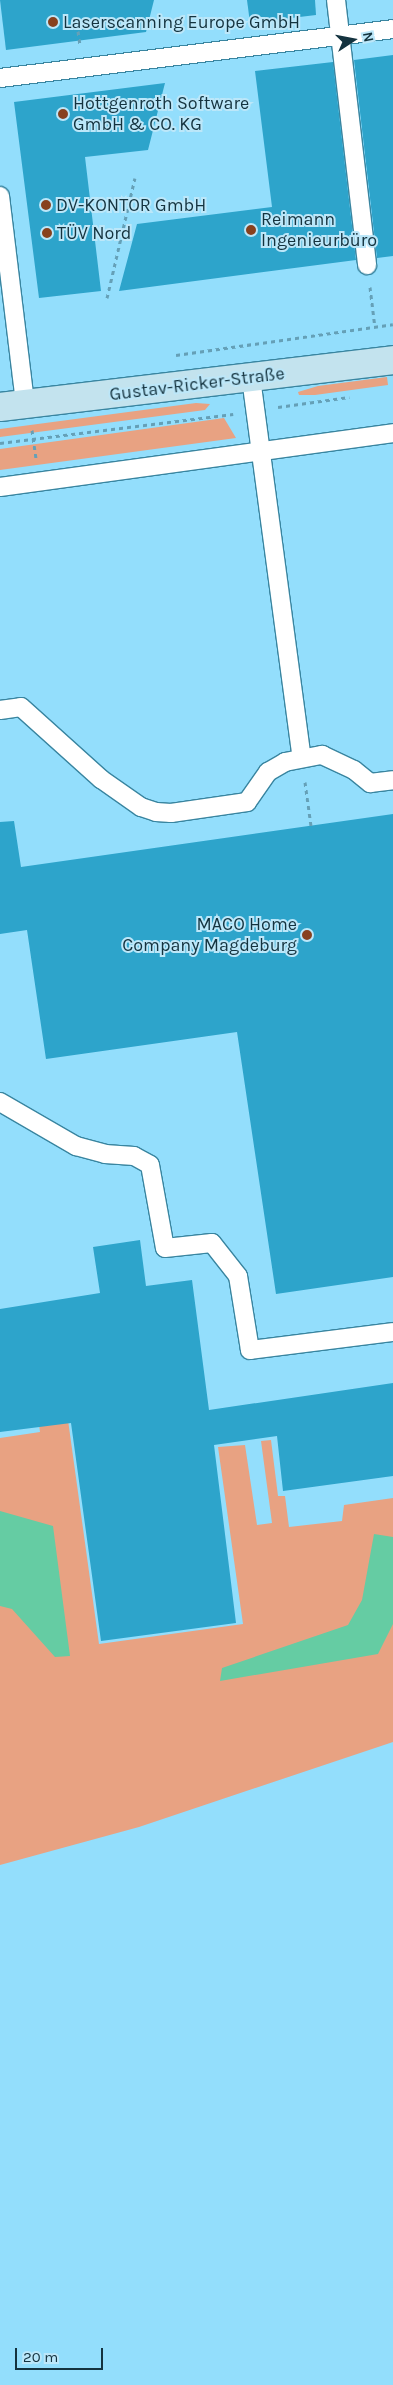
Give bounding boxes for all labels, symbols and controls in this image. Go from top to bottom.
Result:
place label: Laserscanning Europe GmbH [63,11,300,33]
north arrow [328,15,378,65]
marker: Laserscanning Europe GmbH [47,16,59,28]
text: N [359,30,378,44]
place label: Hottgenroth Software GmbH & CO. KG [73,93,249,136]
marker: Hottgenroth Software GmbH & CO. KG [57,108,69,120]
place label: DV-KONTOR GmbH [56,194,206,216]
marker: DV-KONTOR GmbH [40,199,52,211]
place label: Reimann Ingenieurbüro [261,209,377,252]
place label: TÜV Nord [57,222,131,244]
marker: Reimann Ingenieurbüro [245,224,257,236]
marker: TÜV Nord [41,227,53,239]
street label: Gustav-Ricker-Straße [108,363,286,405]
place label: MACO Home Company Magdeburg [122,914,297,956]
marker: MACO Home Company Magdeburg [301,929,313,941]
scale bar [18,2338,105,2370]
text: 20 m [23,2348,58,2366]

